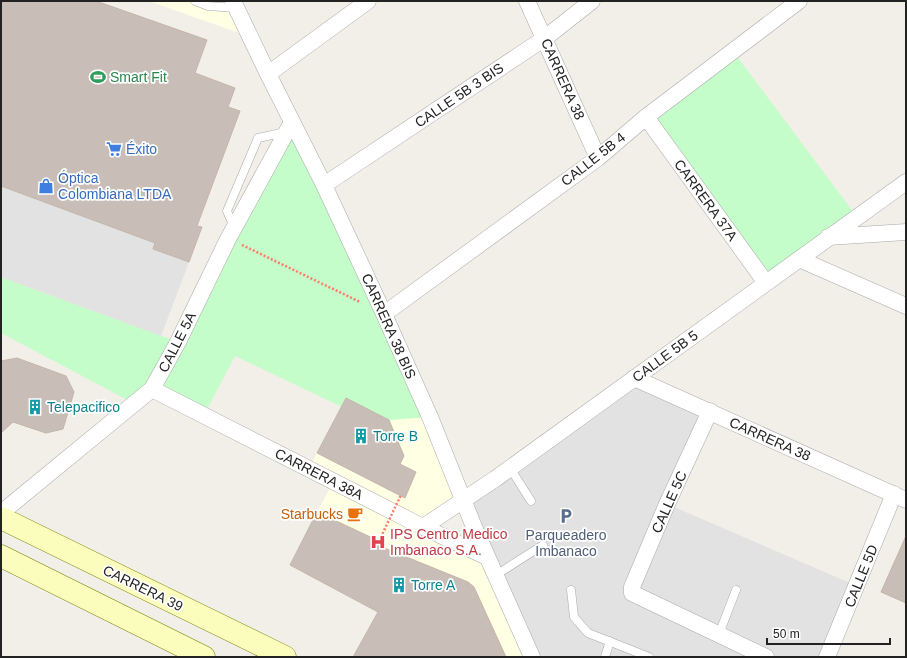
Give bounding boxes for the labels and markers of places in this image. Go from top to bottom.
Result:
sports icon: Smart Fit [89,68,107,86]
place label: Smart Fit [110,69,167,85]
supermarket icon: Éxito [105,140,123,158]
place label: Éxito [126,141,157,157]
place label: Óptica Colombiana LTDA [58,170,172,202]
shop icon: Óptica Colombiana LTDA [37,177,55,195]
building icon: Telepacifico [26,398,44,416]
place label: Telepacifico [47,399,120,415]
building icon: Torre B [352,427,370,445]
place label: Torre B [373,428,418,444]
cafe icon: Starbucks [346,505,364,523]
place label: Starbucks [281,506,343,522]
parking icon: Parqueadero Imbanaco [557,507,575,525]
place label: IPS Centro Medico Imbanaco S.A. [390,526,508,558]
place label: Parqueadero Imbanaco [526,527,607,559]
hospital icon: IPS Centro Medico Imbanaco S.A. [369,533,387,551]
building icon: Torre A [390,576,408,594]
place label: Torre A [411,577,456,593]

